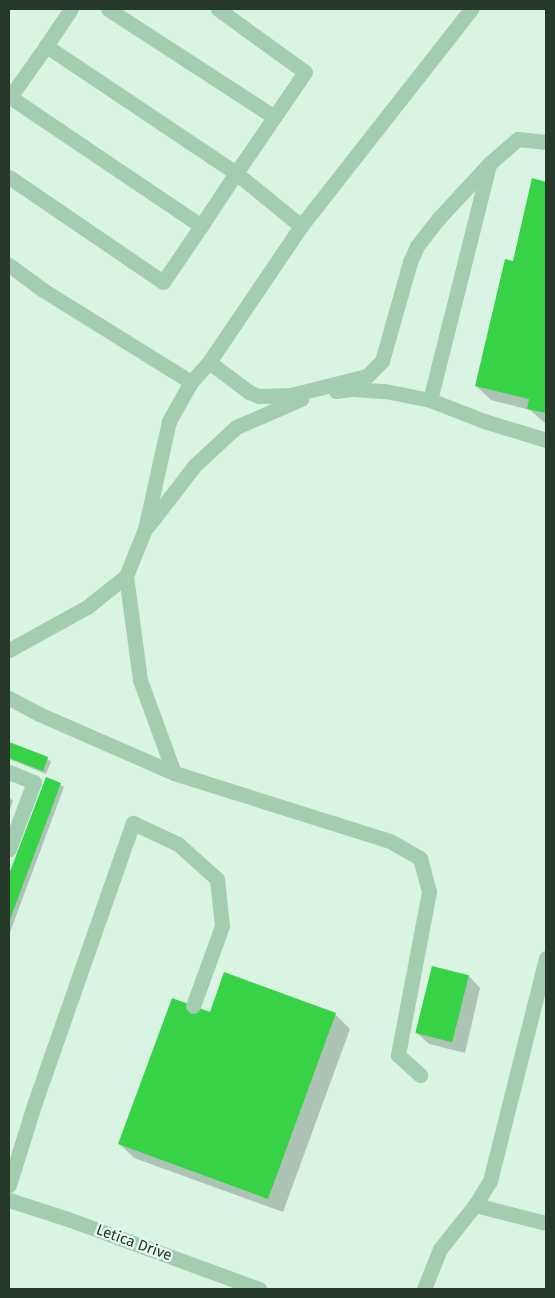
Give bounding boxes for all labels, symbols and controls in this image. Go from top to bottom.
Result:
street label: Letica Drive [94,1221,174,1265]

